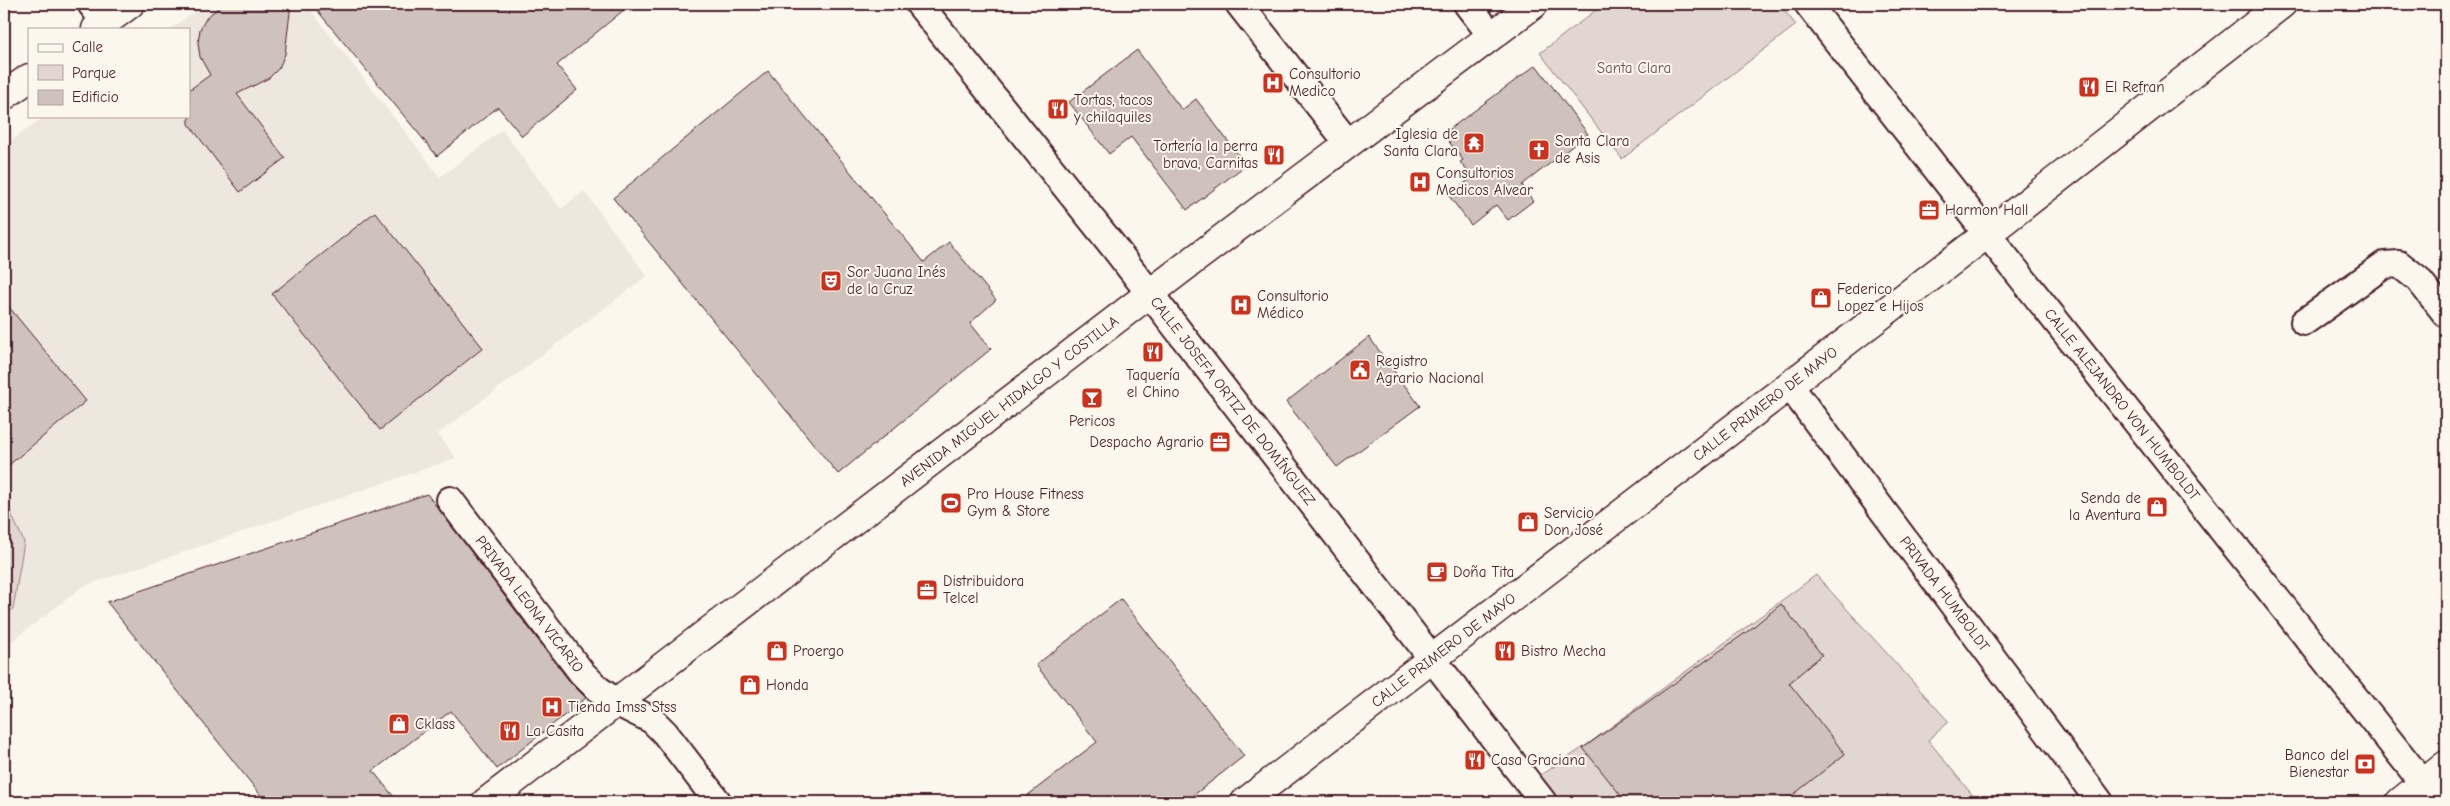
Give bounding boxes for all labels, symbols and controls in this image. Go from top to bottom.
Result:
legend [28,28,190,118]
text: Calle [72,38,104,56]
park label: Santa Clara [1597,59,1671,77]
text: Parque [72,64,117,82]
place label: Consultorio Medico [1289,65,1361,100]
hospital icon: Consultorio Medico [1261,71,1285,95]
restaurant icon: El Refran [2077,75,2101,99]
place label: El Refran [2105,78,2165,96]
text: Edificio [72,88,119,106]
place label: Tortas, tacos y chilaquiles [1073,91,1153,126]
restaurant icon: Tortas, tacos y chilaquiles [1046,97,1070,121]
place label: Iglesia de Santa Clara [1383,125,1458,160]
temple icon: Iglesia de Santa Clara [1462,131,1486,155]
place label: Santa Clara de Asis [1555,132,1630,167]
place label: Tortería la perra brava, Carnitas [1153,137,1258,172]
church icon: Santa Clara de Asis [1527,138,1551,162]
restaurant icon: Tortería la perra brava, Carnitas [1262,143,1286,167]
place label: Consultorios Medicos Alvear [1436,164,1533,199]
hospital icon: Consultorios Medicos Alvear [1408,170,1432,194]
office icon: Harmon Hall [1917,198,1941,222]
place label: Harmon Hall [1945,201,2028,219]
place label: Sor Juana Inés de la Cruz [847,263,945,298]
theatre icon: Sor Juana Inés de la Cruz [819,269,843,293]
place label: Federico Lopez e Hijos [1837,280,1924,315]
shop icon: Federico Lopez e Hijos [1809,286,1833,310]
place label: Consultorio Médico [1257,287,1329,322]
street label: CALLE JOSEFA ORTIZ DE DOMÍNGUEZ [1146,293,1319,509]
hospital icon: Consultorio Médico [1229,293,1253,317]
street label: CALLE ALEJANDRO VON HUMBOLDT [2041,305,2204,504]
street label: AVENIDA MIGUEL HIDALGO Y COSTILLA [896,312,1122,491]
restaurant icon: Taquería el Chino [1141,340,1165,364]
street label: CALLE PRIMERO DE MAYO [1689,343,1841,465]
place label: Registro Agrario Nacional [1376,352,1484,387]
public building icon: Registro Agrario Nacional [1348,358,1372,382]
place label: Taquería el Chino [1126,366,1180,401]
bar icon: Pericos [1080,386,1104,410]
place label: Pericos [1069,412,1115,430]
office icon: Despacho Agrario [1208,430,1232,454]
place label: Despacho Agrario [1090,433,1204,451]
place label: Pro House Fitness Gym & Store [967,485,1084,520]
place label: Senda de la Aventura [2069,489,2141,524]
sports icon: Pro House Fitness Gym & Store [939,491,963,515]
shop icon: Senda de la Aventura [2145,495,2169,519]
place label: Servicio Don José [1544,504,1604,539]
shop icon: Servicio Don José [1516,510,1540,534]
street label: PRIVADA LEONA VICARIO [472,532,587,676]
street label: PRIVADA HUMBOLDT [1896,533,1994,655]
cafe icon: Doña Tita [1425,560,1449,584]
place label: Doña Tita [1453,563,1514,581]
place label: Distribuidora Telcel [943,572,1024,607]
office icon: Distribuidora Telcel [915,578,939,602]
street label: CALLE PRIMERO DE MAYO [1368,589,1519,711]
shop icon: Proergo [765,639,789,663]
restaurant icon: Bistro Mecha [1493,639,1517,663]
place label: Proergo [793,642,844,660]
place label: Bistro Mecha [1521,642,1606,660]
shop icon: Honda [738,673,762,697]
place label: Honda [766,676,809,694]
hospital icon: Tienda Imss Stss [540,695,564,719]
place label: Tienda Imss Stss [568,698,677,716]
shop icon: Cklass [387,712,411,736]
place label: Cklass [415,715,455,733]
restaurant icon: La Casita [498,719,522,743]
place label: La Casita [526,722,584,740]
place label: Banco del Bienestar [2285,746,2349,781]
restaurant icon: Casa Graciana [1463,748,1487,772]
place label: Casa Graciana [1491,751,1585,769]
bank icon: Banco del Bienestar [2353,752,2377,776]

